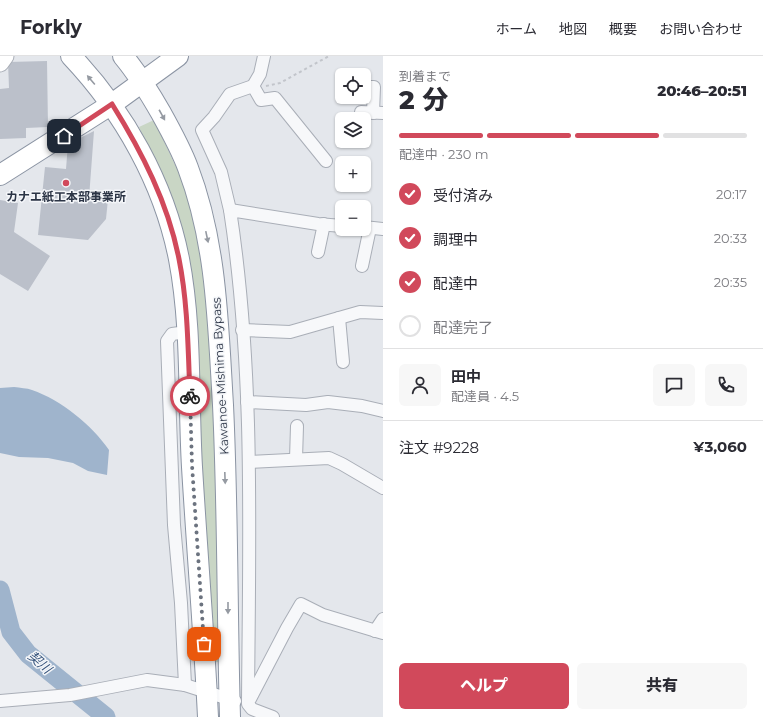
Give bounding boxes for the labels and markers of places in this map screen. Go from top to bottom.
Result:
pin [47,119,81,153]
marker: カナエ紙工本部事業所 [61,178,71,188]
place label: カナエ紙工本部事業所 [6,189,126,204]
pin [187,627,221,661]

